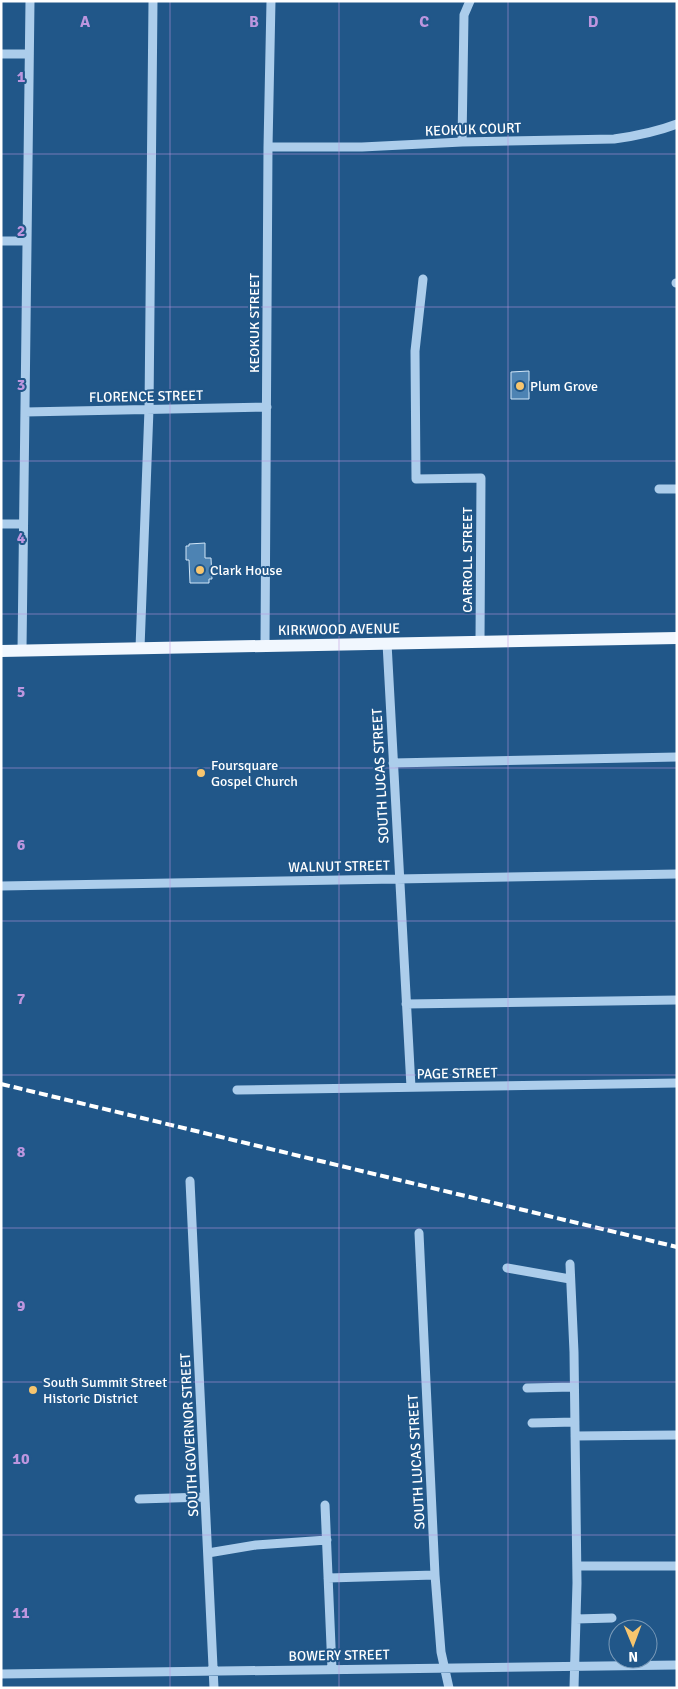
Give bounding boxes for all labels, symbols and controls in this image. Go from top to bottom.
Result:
text: A [80,12,91,32]
text: B [249,12,259,32]
text: C [419,12,429,32]
text: D [588,12,599,32]
text: 1 [17,67,26,87]
street label: KEOKUK COURT [425,119,522,140]
text: 2 [17,221,25,241]
street label: KEOKUK STREET [246,273,263,373]
text: 3 [17,375,25,395]
place label: Plum Grove [530,378,598,395]
marker: Plum Grove [514,380,526,392]
street label: FLORENCE STREET [89,387,203,406]
street label: CARROLL STREET [459,507,476,613]
text: 4 [17,528,26,548]
place label: Clark House [210,562,282,579]
marker: Clark House [194,564,206,576]
street label: KIRKWOOD AVENUE [278,620,400,639]
text: 5 [17,682,25,702]
street label: SOUTH LUCAS STREET [368,708,393,844]
place label: Foursquare Gospel Church [211,757,298,790]
marker: Foursquare Gospel Church [195,767,207,779]
text: 6 [17,835,26,855]
street label: WALNUT STREET [288,857,390,876]
text: 7 [17,989,26,1009]
street label: PAGE STREET [416,1064,498,1083]
text: 8 [17,1142,26,1162]
text: 9 [17,1296,26,1316]
street label: SOUTH GOVERNOR STREET [177,1353,202,1517]
place label: South Summit Street Historic District [43,1374,167,1407]
marker: South Summit Street Historic District [27,1384,39,1396]
street label: SOUTH LUCAS STREET [404,1394,429,1530]
text: 10 [12,1449,30,1469]
text: 11 [12,1603,30,1623]
north arrow [608,1619,658,1669]
street label: BOWERY STREET [288,1646,390,1665]
text: N [628,1648,638,1665]

